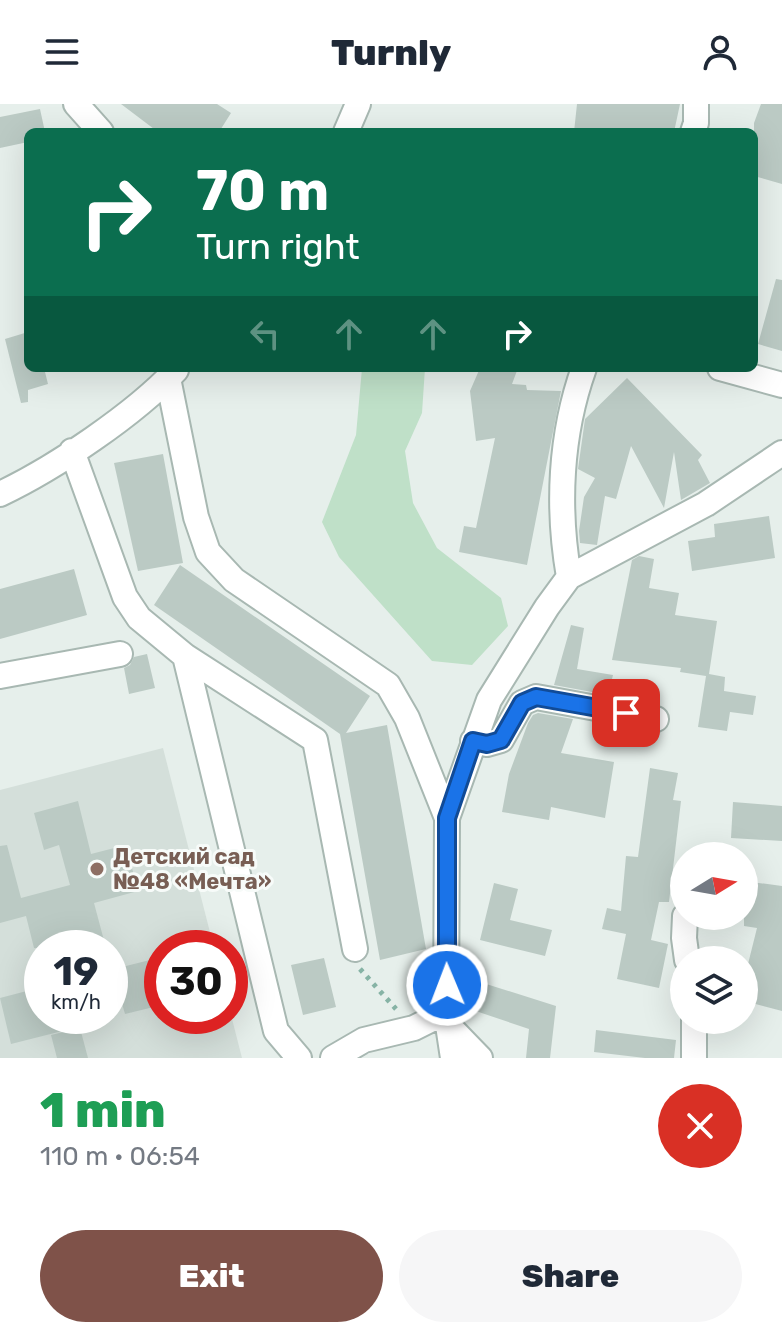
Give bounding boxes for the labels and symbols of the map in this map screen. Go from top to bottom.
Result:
pin [592,679,660,747]
north arrow [670,842,758,930]
place label: Детский сад №48 «Мечта» [113,843,271,895]
marker: Детский сад №48 «Мечта» [88,860,106,878]
speed limit sign: 30 [144,930,248,1034]
position arrow [405,943,489,1027]

